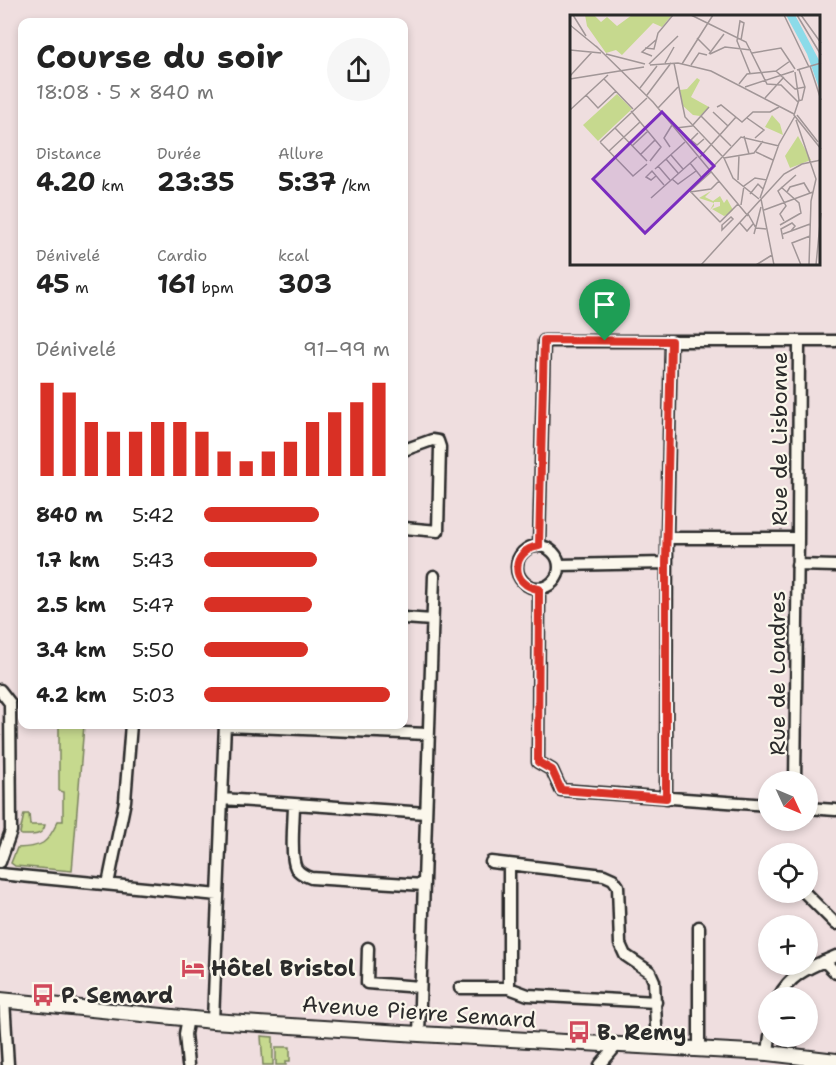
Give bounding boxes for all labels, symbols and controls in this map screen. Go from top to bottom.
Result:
inset map [570,15,821,266]
text: Course du soir [36,34,283,79]
button: share [327,38,390,101]
text: 18:08 · 5 × 840 m [36,79,214,105]
text: Distance [36,143,102,164]
text: Durée [157,143,201,164]
text: Allure [278,143,324,164]
text: 4.20 [36,164,96,199]
text: 23:35 [157,164,234,199]
text: 5:37 [278,164,337,199]
text: km [96,175,124,196]
text: /km [337,175,371,196]
text: Dénivelé [36,245,100,266]
text: Cardio [157,245,207,266]
text: kcal [278,245,309,266]
text: 45 [36,266,70,301]
text: 161 [157,266,196,301]
text: 303 [278,266,332,301]
text: m [70,277,89,298]
text: bpm [196,277,234,298]
pin [579,279,630,341]
icon: arrive [588,288,621,321]
text: Dénivelé [36,336,116,362]
text: 91–99 m [303,336,390,362]
street label: Rue de Lisbonne [765,352,794,526]
text: 840 m [36,502,103,528]
text: 5:42 [132,502,174,528]
text: 1.7 km [36,547,100,573]
text: 5:43 [132,547,174,573]
street label: Rue de Londres [763,591,792,756]
text: 2.5 km [36,592,106,618]
text: 5:47 [132,592,174,618]
text: 3.4 km [36,637,106,663]
text: 5:50 [132,637,175,663]
text: 4.2 km [36,682,106,708]
text: 5:03 [132,682,175,708]
north arrow [758,771,818,831]
map controls [758,771,818,1047]
button: locate [758,843,818,903]
button: + [758,915,818,975]
place label: Hôtel Bristol [211,954,356,983]
hotel icon: Hôtel Bristol [180,955,206,981]
place label: P. Semard [61,981,173,1010]
bus stop icon: P. Semard [30,982,56,1008]
button: − [758,987,818,1047]
street label: Avenue Pierre Semard [301,989,537,1035]
place label: B. Remy [597,1018,686,1047]
bus stop icon: B. Remy [566,1019,592,1045]

